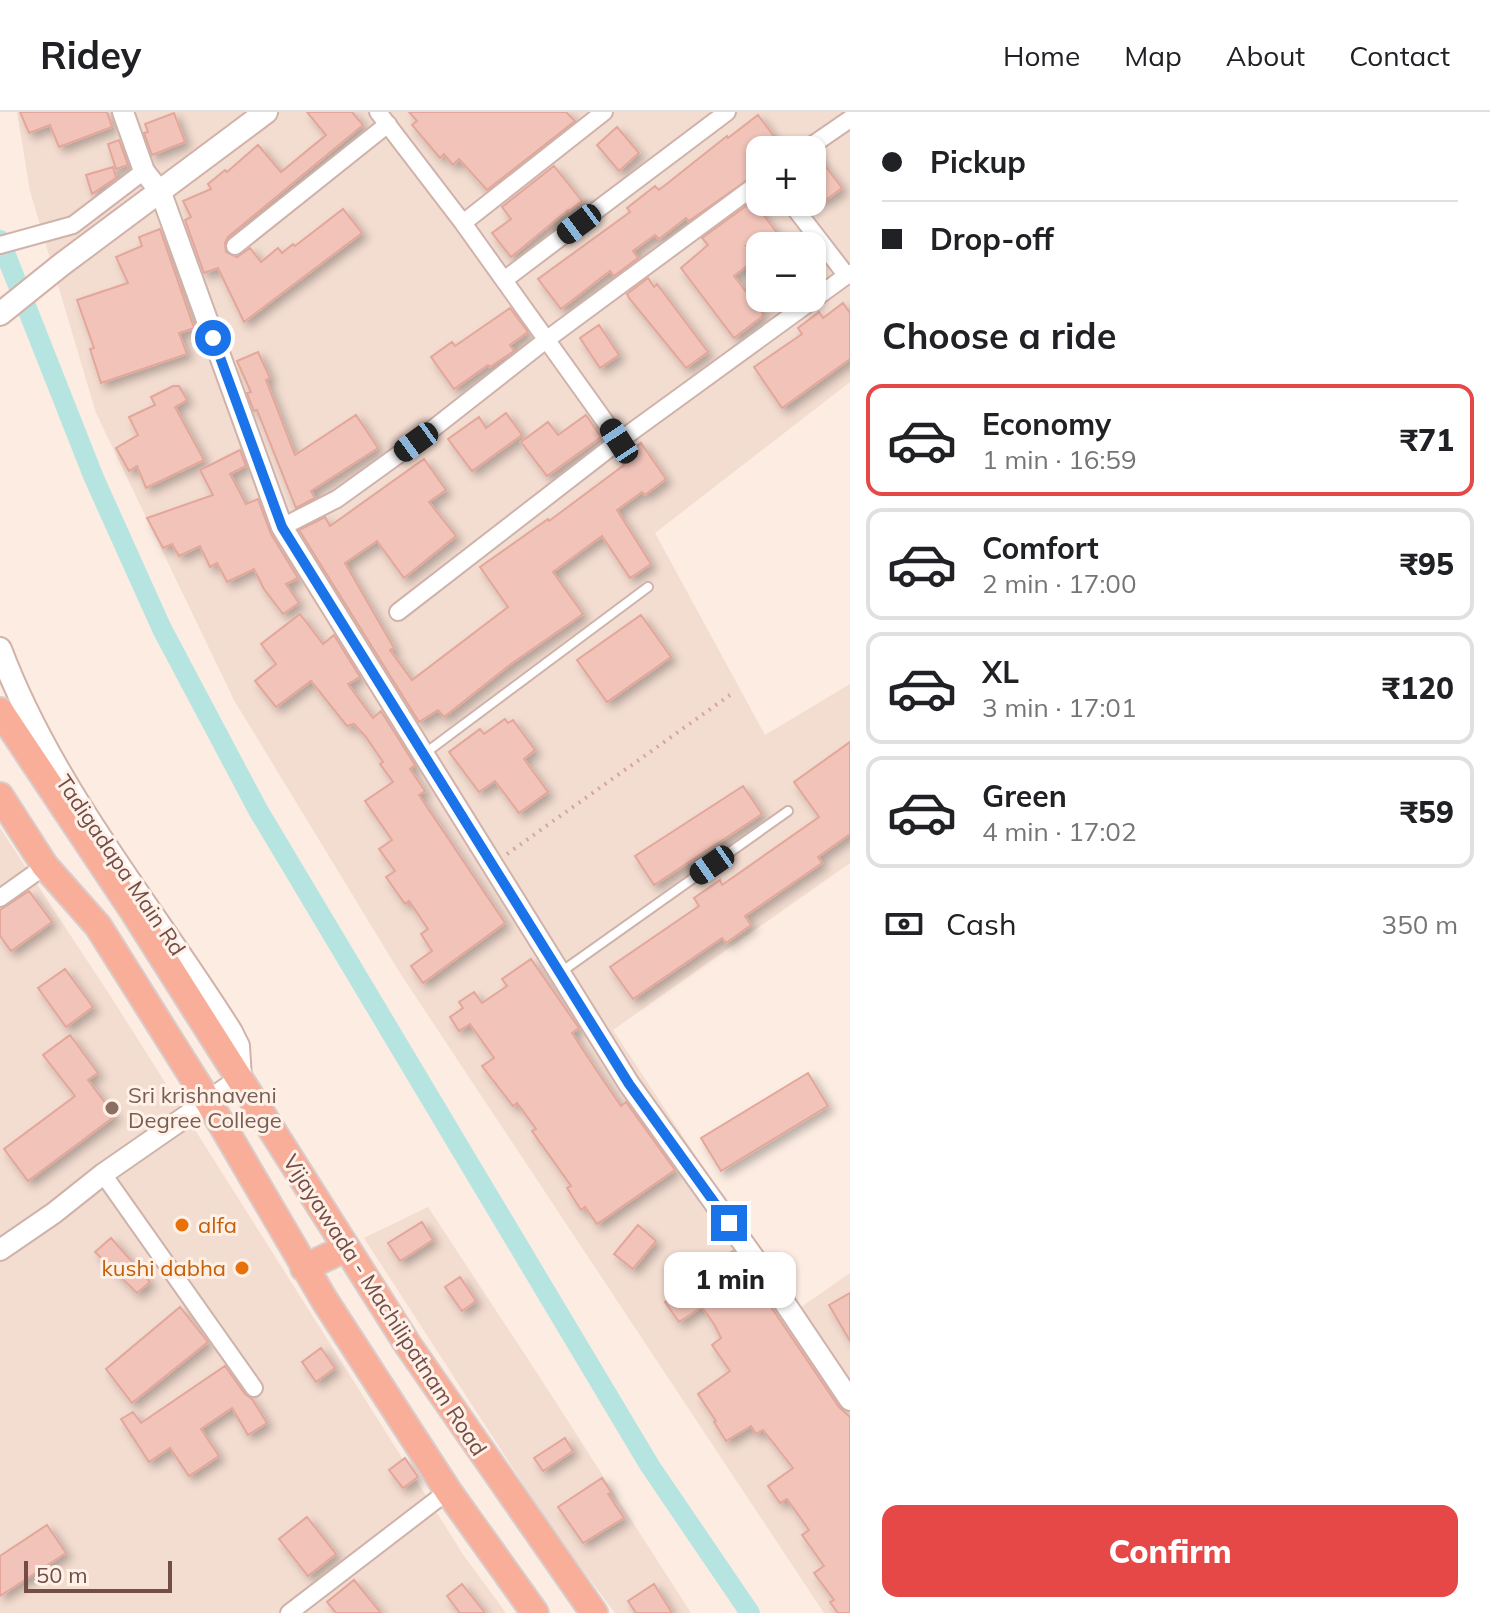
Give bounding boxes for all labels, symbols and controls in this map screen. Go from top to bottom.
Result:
text: Ridey [40,31,141,79]
text: Home [1003,38,1080,73]
text: Map [1124,38,1182,73]
text: About [1226,38,1305,73]
text: Contact [1349,38,1450,73]
map controls [746,136,826,312]
button: + [746,136,826,216]
text: Pickup [930,143,1026,181]
car [553,200,605,248]
text: Drop-off [930,220,1054,258]
button: − [746,232,826,312]
text: Choose a ride [882,313,1116,358]
route start [195,320,231,356]
icon: car [886,404,958,476]
text: Economy [982,405,1111,443]
car [596,414,642,468]
car [390,418,442,466]
text: ₹71 [1400,421,1454,459]
text: 1 min · 16:59 [982,443,1137,476]
icon: car [886,528,958,600]
text: Comfort [982,529,1099,567]
text: ₹95 [1400,545,1454,583]
text: 2 min · 17:00 [982,567,1137,600]
icon: car [886,652,958,724]
text: XL [982,653,1019,691]
text: ₹120 [1382,669,1454,707]
text: 3 min · 17:01 [982,691,1137,724]
street label: Tadigadapa Main Rd [50,769,192,961]
icon: car [886,776,958,848]
text: Green [982,777,1067,815]
text: ₹59 [1400,793,1454,831]
text: 4 min · 17:02 [982,815,1137,848]
car [685,841,739,889]
icon: cash [882,902,926,946]
text: Cash [946,905,1017,943]
text: 350 m [1382,908,1458,941]
place label: Sri krishnaveni Degree College [128,1081,282,1134]
marker: Sri krishnaveni Degree College [103,1099,121,1117]
street label: Vijayawada - Machilipatnam Road [277,1149,493,1461]
route end [711,1205,747,1241]
place label: alfa [198,1211,237,1239]
marker: alfa [173,1216,191,1234]
callout: 1 min [663,1251,795,1307]
place label: kushi dabha [102,1254,226,1282]
marker: kushi dabha [233,1259,251,1277]
text: 1 min [695,1263,765,1296]
button: Confirm [882,1505,1458,1597]
scale bar [24,1557,172,1593]
text: 50 m [36,1561,87,1589]

